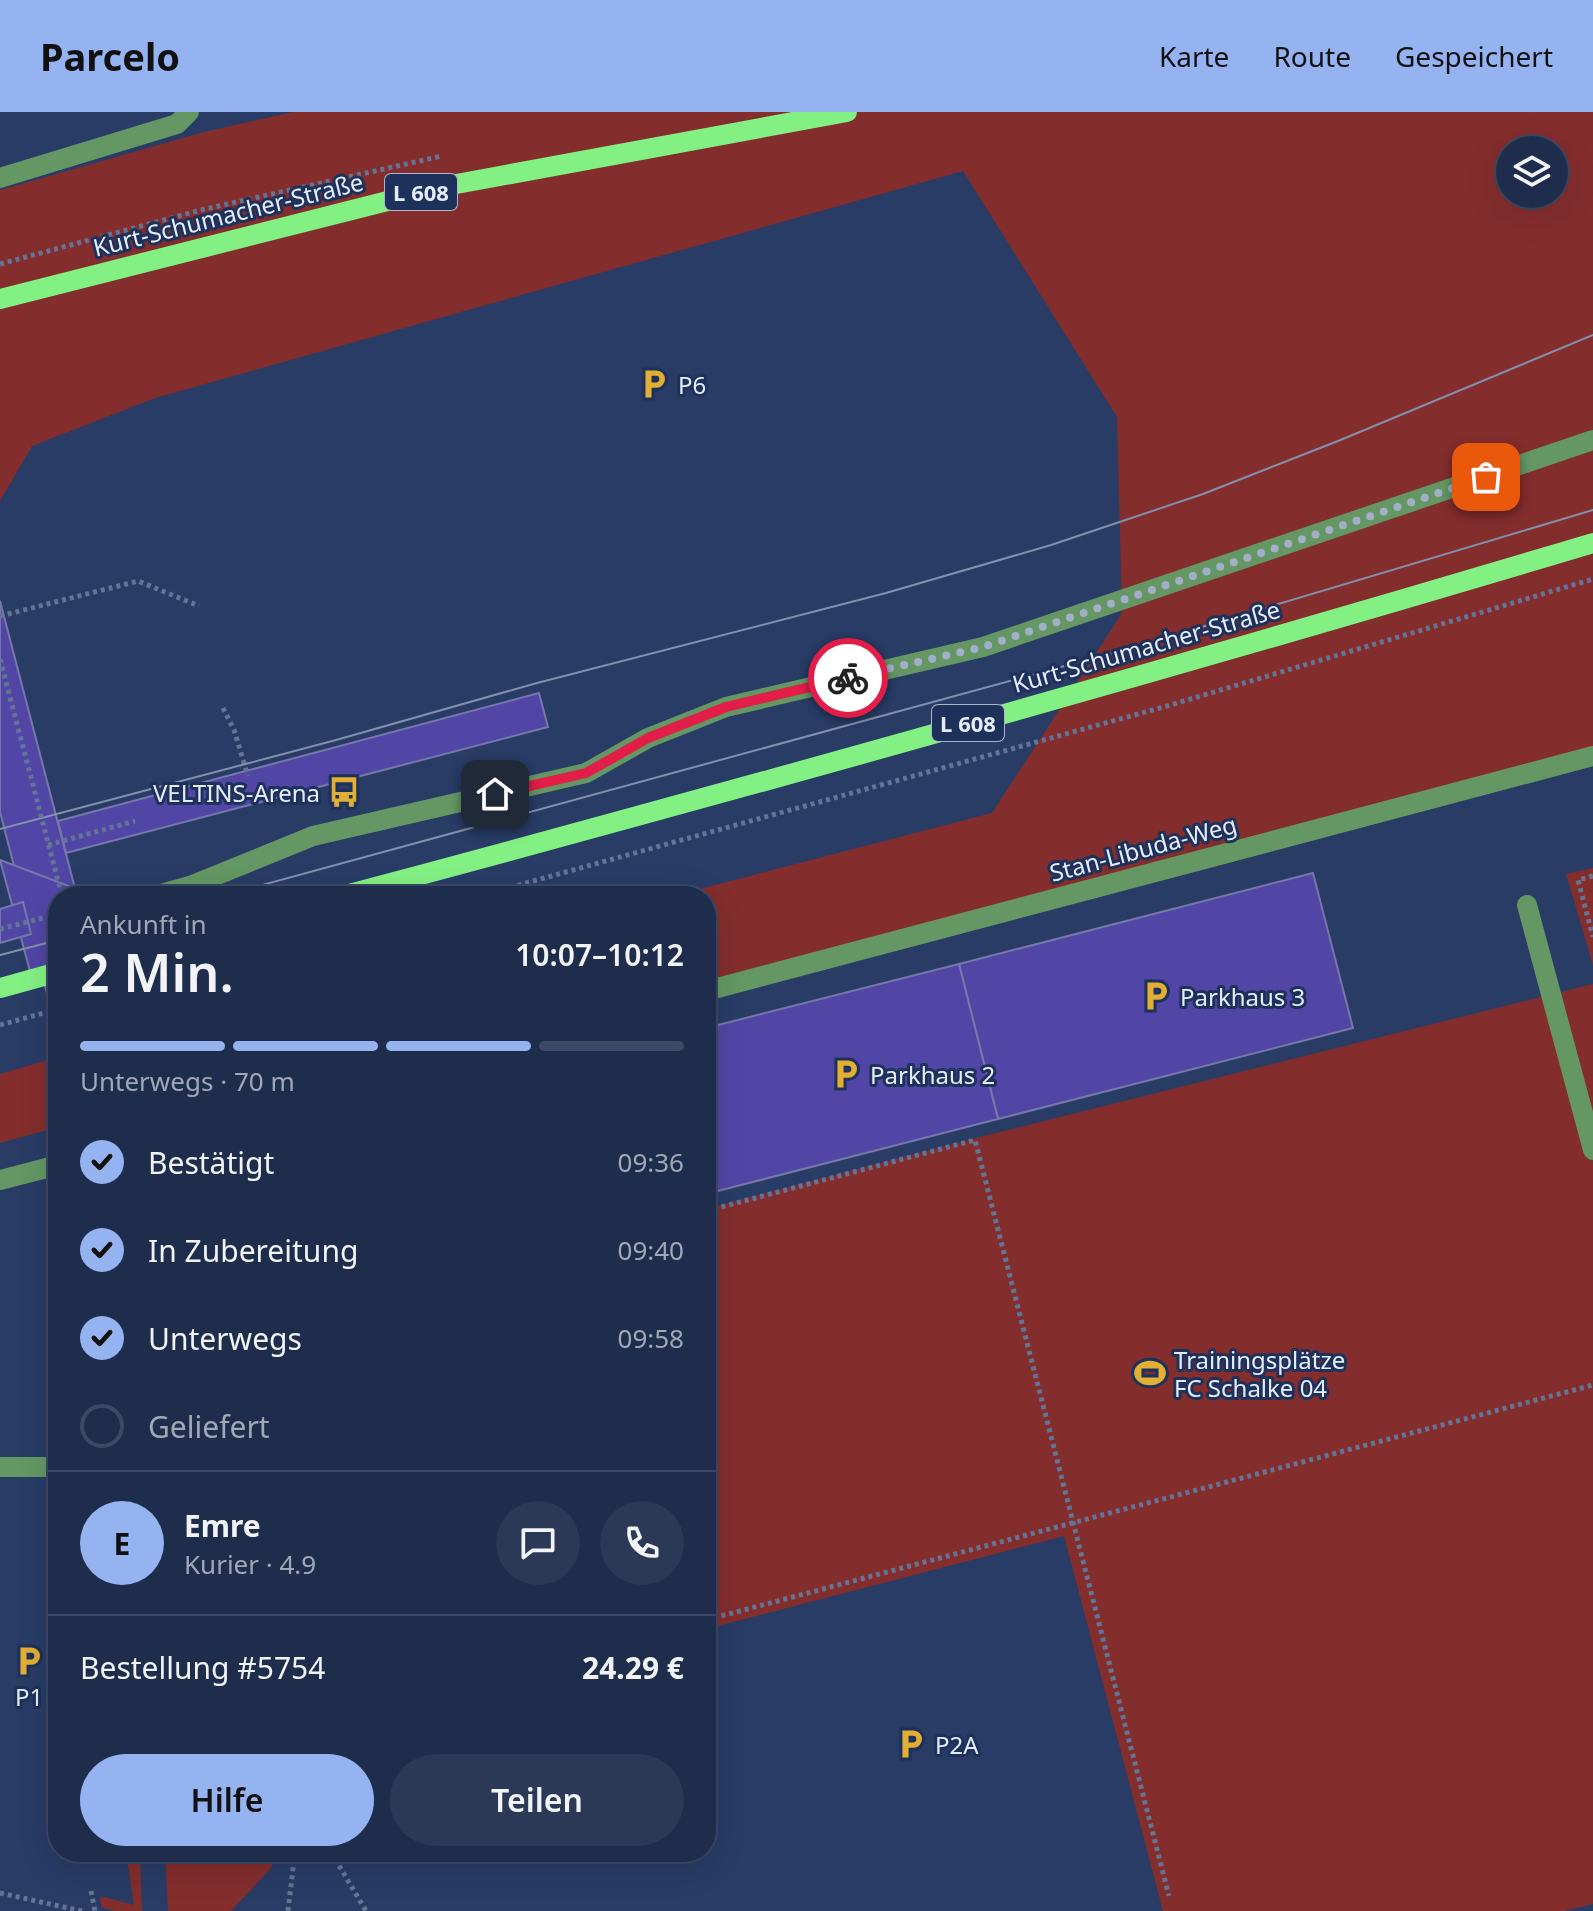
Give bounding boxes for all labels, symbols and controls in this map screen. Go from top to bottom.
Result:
text: Parcelo [40,30,180,82]
text: Karte [1159,37,1229,75]
text: Route [1273,37,1351,75]
text: Gespeichert [1395,37,1553,75]
map controls [1496,136,1568,208]
button: layers [1496,136,1568,208]
street label: Kurt-Schumacher-Straße [90,164,366,264]
road number: L 608 [385,174,457,210]
parking icon: P6 [637,367,671,401]
place label: P6 [678,368,706,401]
pin [1452,443,1520,511]
icon: bag [1464,455,1508,499]
street label: Kurt-Schumacher-Straße [1008,592,1284,700]
courier [808,638,888,718]
icon: bike [826,656,870,700]
road number: L 608 [932,705,1004,741]
pin [461,760,529,828]
icon: home [473,772,517,816]
bus stop icon: VELTINS-Arena [327,775,361,809]
place label: VELTINS-Arena [153,776,320,809]
street label: Stan-Libuda-Weg [1046,807,1240,889]
text: Ankunft in [80,906,207,942]
text: 10:07–10:12 [515,934,684,975]
text: 2 Min. [80,936,234,1007]
parking icon: Parkhaus 3 [1139,979,1173,1013]
place label: Parkhaus 3 [1180,980,1305,1013]
parking icon: Parkhaus 2 [829,1057,863,1091]
place label: Parkhaus 2 [870,1058,995,1091]
text: Unterwegs · 70 m [80,1063,295,1099]
icon: check [80,1140,124,1184]
text: Bestätigt [148,1142,274,1183]
text: 09:36 [618,1144,684,1180]
icon: check [80,1228,124,1272]
text: In Zubereitung [148,1230,358,1271]
text: 09:40 [618,1232,684,1268]
icon: check [80,1316,124,1360]
text: Unterwegs [148,1318,302,1359]
text: 09:58 [618,1320,684,1356]
place label: Trainingsplätze FC Schalke 04 [1174,1343,1345,1404]
sports icon: Trainingsplätze FC Schalke 04 [1133,1356,1167,1390]
text: Geliefert [148,1406,270,1447]
button: chat [496,1501,580,1585]
button: phone [600,1501,684,1585]
text: Emre [184,1505,261,1546]
text: E [114,1523,130,1564]
text: Kurier · 4.9 [184,1546,316,1582]
parking icon: P1 [12,1644,46,1678]
text: Bestellung #5754 [80,1647,325,1688]
text: 24.29 € [582,1647,684,1688]
place label: P1 [15,1680,43,1713]
parking icon: P2A [894,1727,928,1761]
place label: P2A [935,1728,979,1761]
button: Hilfe [80,1754,374,1846]
button: Teilen [390,1754,684,1846]

